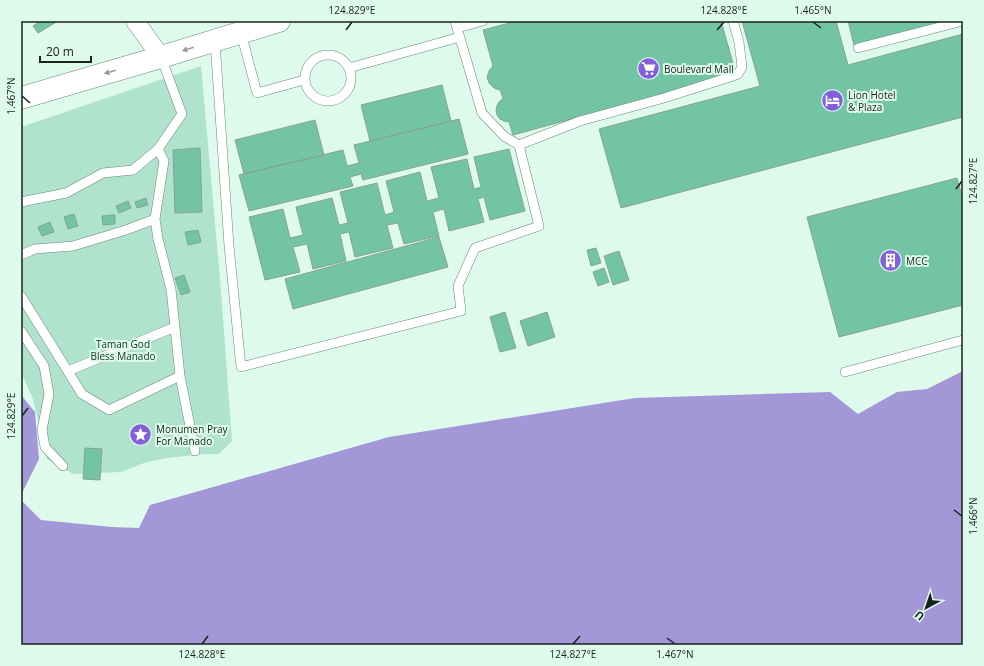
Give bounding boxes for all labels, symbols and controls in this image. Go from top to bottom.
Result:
text: 124.829°E [329,3,375,17]
text: 124.828°E [701,3,747,17]
text: 1.465°N [794,3,832,17]
scale bar [40,38,91,64]
text: 20 m [46,43,74,60]
one-way arrow [182,46,194,52]
supermarket icon: Boulevard Mall [636,56,662,82]
place label: Boulevard Mall [664,62,734,76]
one-way arrow [104,69,116,75]
text: 1.467°N [4,77,18,115]
hotel icon: Lion Hotel & Plaza [820,88,846,114]
place label: Lion Hotel & Plaza [848,88,896,114]
text: 124.827°E [966,158,980,204]
building icon: MCC [878,248,904,274]
place label: MCC [906,254,928,268]
park label: Taman God Bless Manado [90,337,156,363]
text: 124.829°E [4,393,18,439]
place icon: Monumen Pray For Manado [127,422,153,448]
place label: Monumen Pray For Manado [156,422,229,448]
text: 1.466°N [966,497,980,535]
north arrow [906,588,946,628]
text: U [911,608,927,624]
text: 124.828°E [179,647,225,661]
text: 124.827°E [550,647,596,661]
text: 1.467°N [656,647,694,661]

